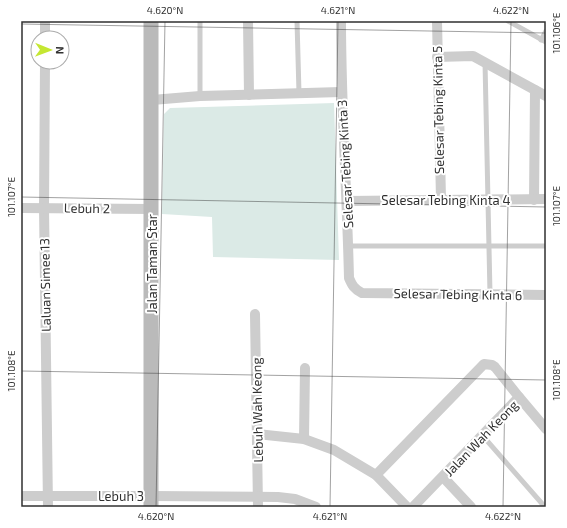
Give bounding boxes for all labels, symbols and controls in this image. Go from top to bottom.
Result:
text: 4.620°N [147,4,183,16]
text: 4.621°N [321,4,355,16]
text: 4.622°N [493,4,529,16]
text: 101.106°E [550,12,562,53]
north arrow [30,30,70,70]
text: N [54,46,67,54]
street label: Selesar Tebing Kinta 5 [429,46,447,174]
street label: Selesar Tebing Kinta 3 [334,99,356,229]
text: 101.107°E [5,176,17,217]
text: 101.107°E [550,185,562,226]
street label: Selesar Tebing Kinta 4 [381,192,511,208]
street label: Lebuh 2 [64,200,110,216]
street label: Jalan Taman Star [144,214,160,314]
street label: Laluan Simee 13 [36,238,54,332]
street label: Selesar Tebing Kinta 6 [394,285,522,303]
text: 101.108°E [5,350,17,392]
street label: Lebuh Wah Keong [248,357,266,463]
text: 101.108°E [550,359,562,401]
street label: Jalan Wah Keong [441,397,521,479]
street label: Lebuh 3 [98,488,144,504]
text: 4.620°N [138,510,174,522]
text: 4.621°N [313,510,347,522]
text: 4.622°N [485,510,521,522]

